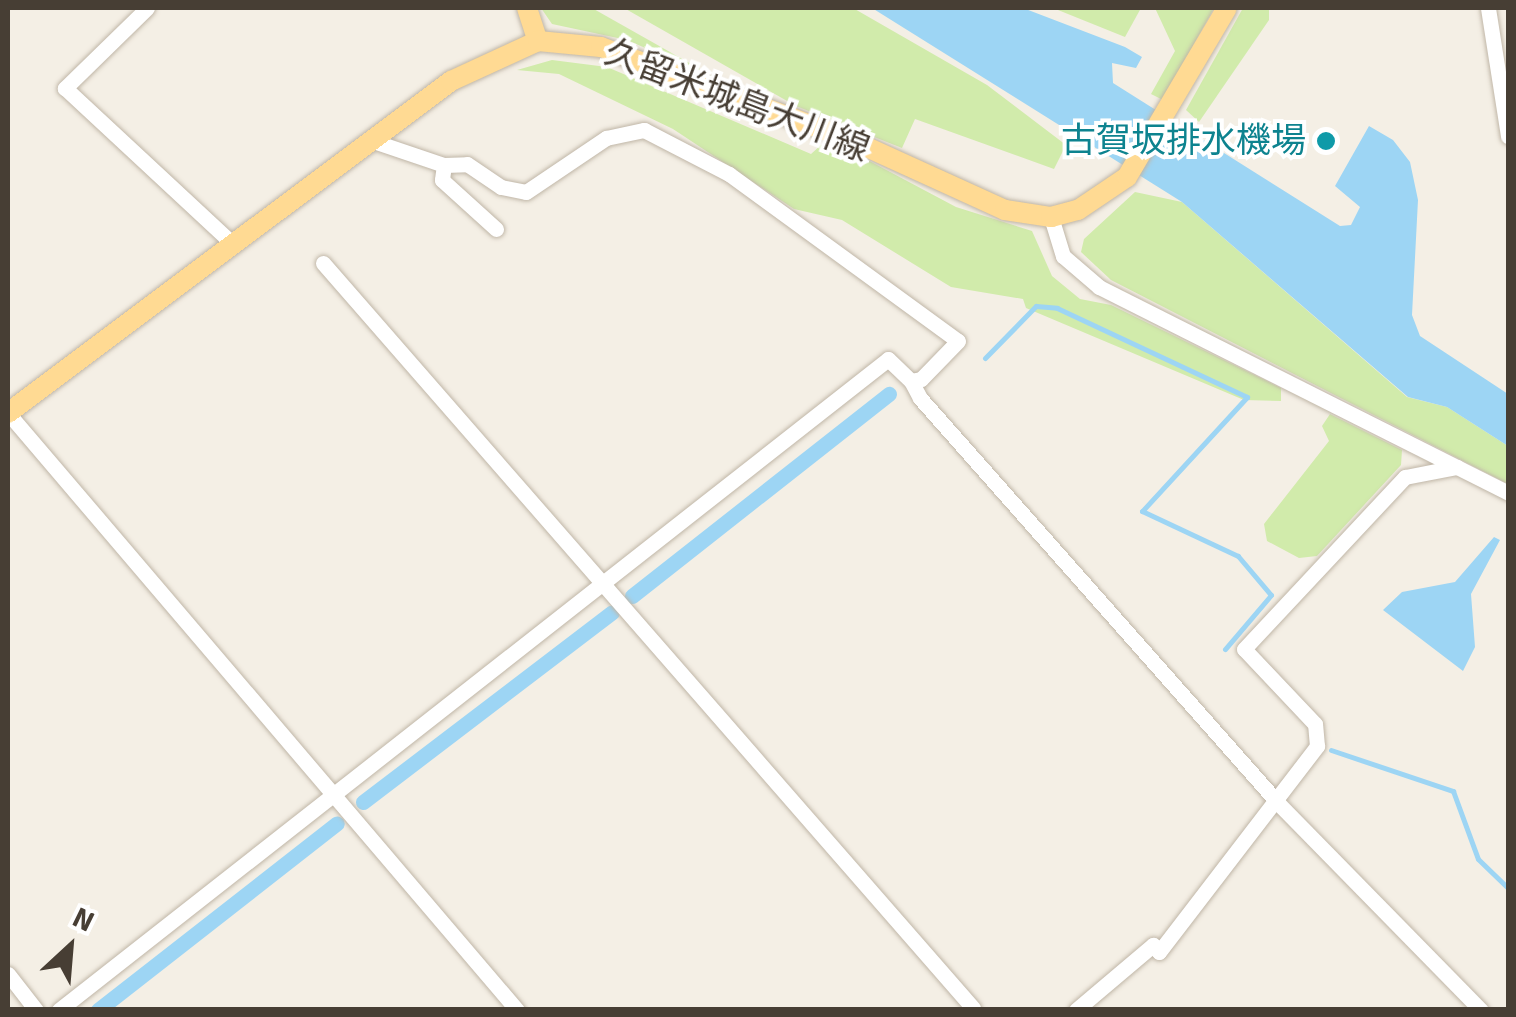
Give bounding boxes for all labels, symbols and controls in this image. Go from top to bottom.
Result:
street label: 久留米城島大川線 [599,31,875,171]
place label: 古賀坂排水機場 [1061,120,1306,162]
marker: 古賀坂排水機場 [1315,130,1337,152]
north arrow [20,897,120,997]
text: N [67,900,99,940]

